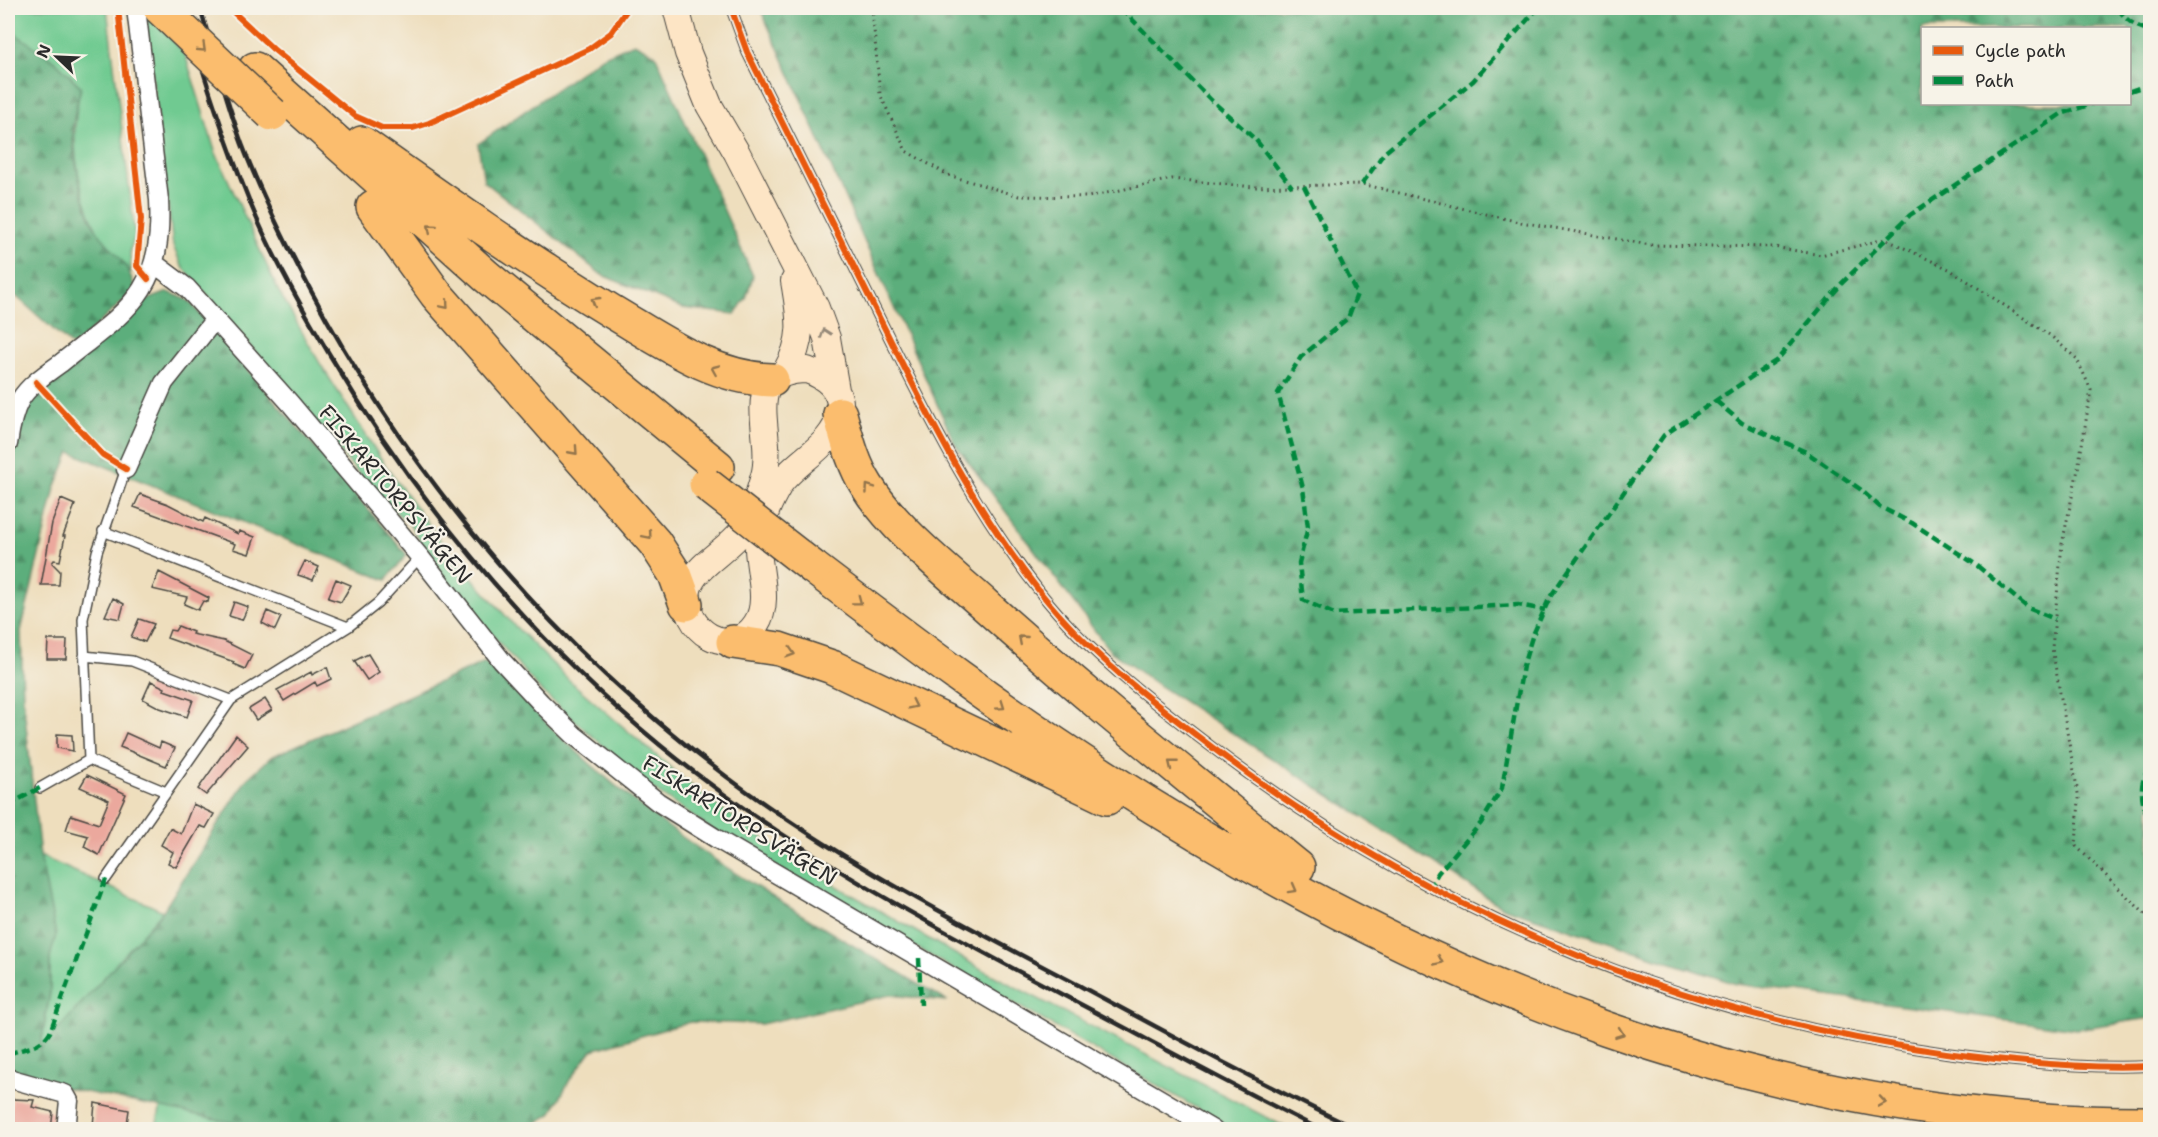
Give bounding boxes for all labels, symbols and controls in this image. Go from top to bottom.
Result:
north arrow [27,27,87,87]
legend [1921,27,2131,105]
text: Cycle path [1975,39,2066,63]
text: N [32,41,56,61]
one-way arrow [196,41,206,52]
text: Path [1975,69,2014,93]
one-way arrow [427,224,438,235]
one-way arrow [591,296,601,308]
one-way arrow [438,298,449,309]
one-way arrow [819,328,832,339]
one-way arrow [710,364,721,376]
street label: FISKARTORPSVÄGEN [312,399,479,590]
one-way arrow [567,444,578,455]
one-way arrow [865,484,876,495]
one-way arrow [641,528,652,539]
one-way arrow [852,594,863,605]
one-way arrow [1019,635,1029,646]
one-way arrow [785,646,796,658]
one-way arrow [907,698,918,710]
one-way arrow [995,698,1006,709]
street label: FISKARTORPSVÄGEN [637,749,843,892]
one-way arrow [1168,760,1179,771]
one-way arrow [1287,882,1297,893]
one-way arrow [1432,954,1443,966]
one-way arrow [1614,1026,1625,1039]
one-way arrow [1878,1096,1887,1108]

